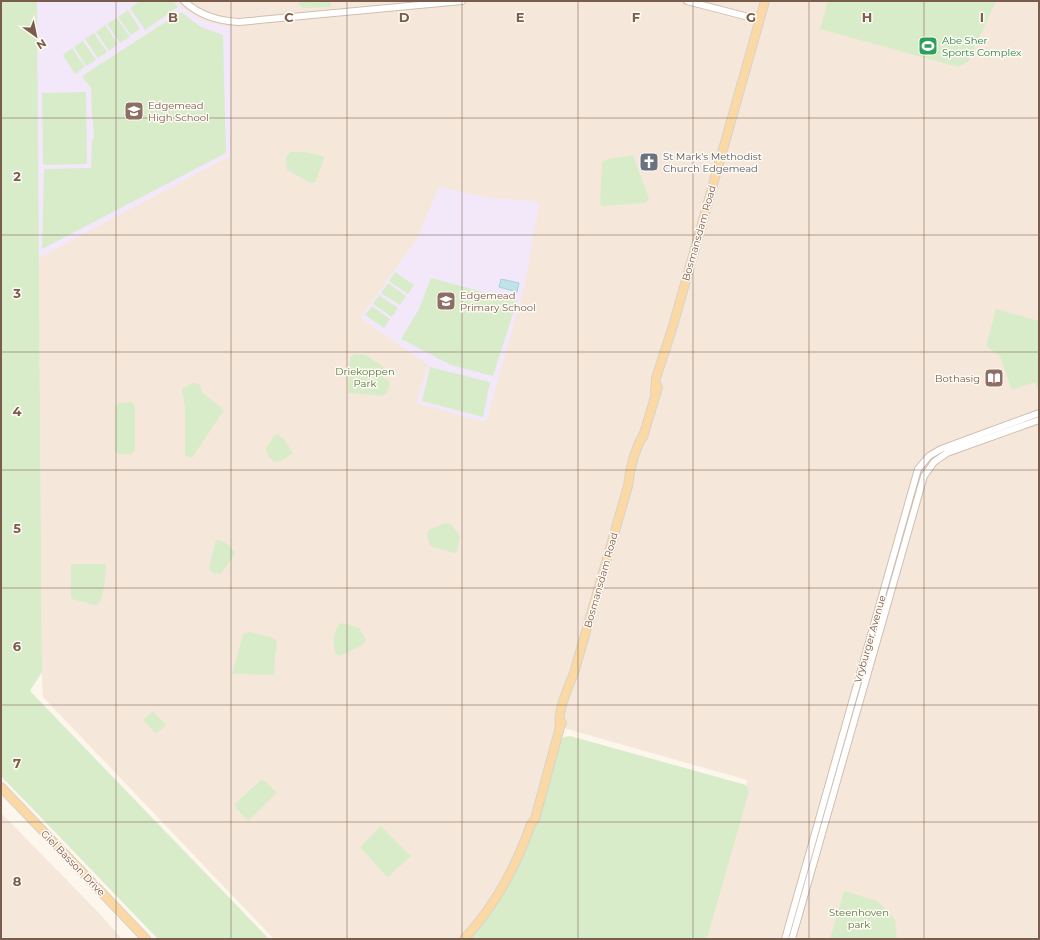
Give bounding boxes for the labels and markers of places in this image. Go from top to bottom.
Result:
place label: Abe Sher Sports Complex [942,34,1022,59]
sports icon: Abe Sher Sports Complex [917,35,939,57]
place label: Edgemead High School [148,99,209,124]
school or university icon: Edgemead High School [123,100,145,122]
place label: St Mark's Methodist Church Edgemead [663,150,762,175]
church icon: St Mark's Methodist Church Edgemead [638,151,660,173]
place label: Edgemead Primary School [460,289,536,314]
school or university icon: Edgemead Primary School [435,290,457,312]
library icon: Bothasig [983,367,1005,389]
place label: Bothasig [935,372,980,385]

